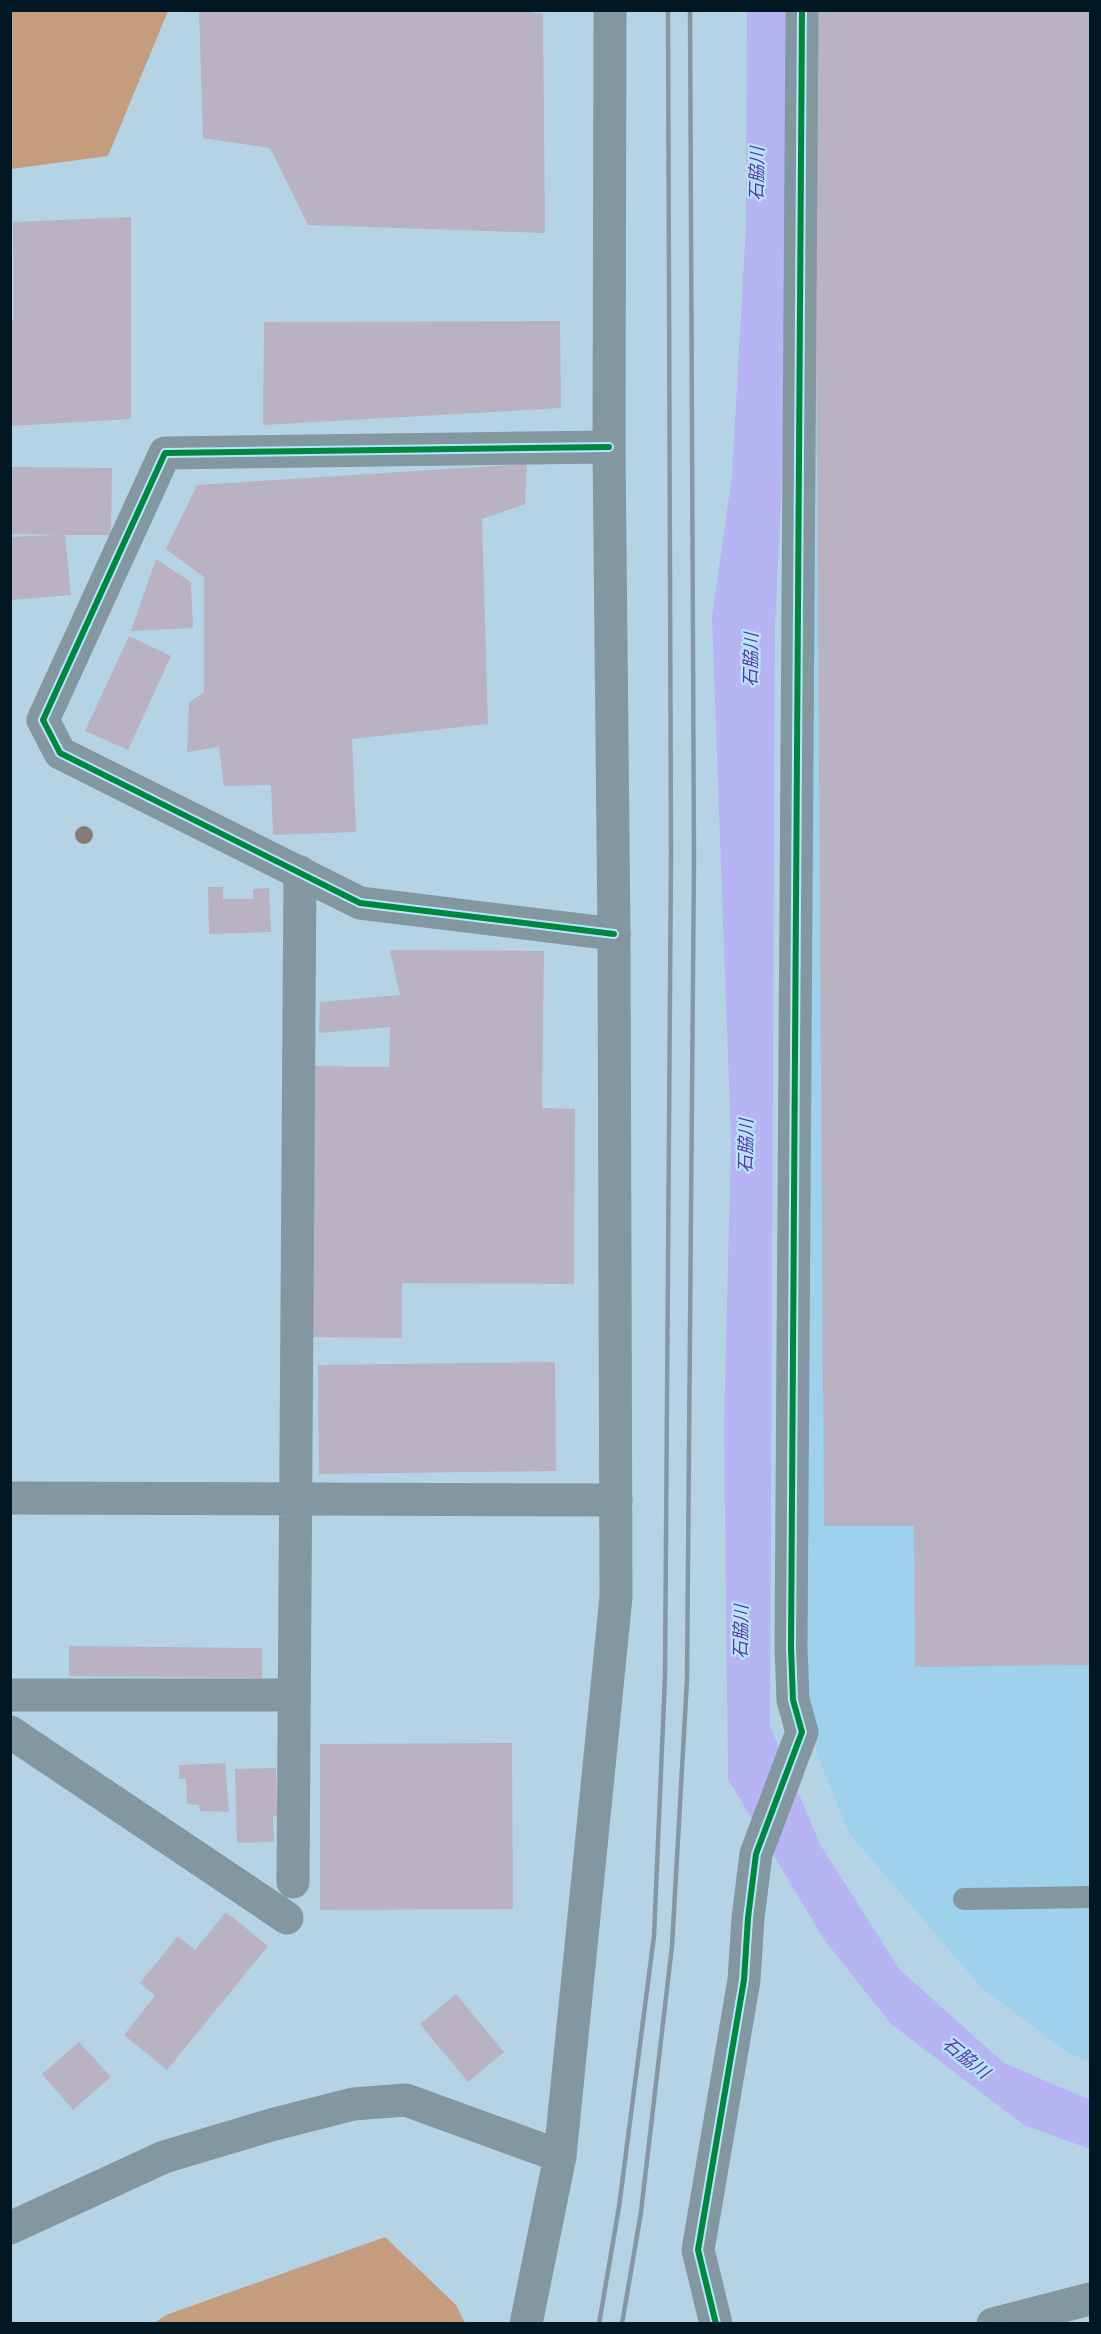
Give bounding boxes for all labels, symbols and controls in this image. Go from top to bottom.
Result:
water label: 石脇川 [745,145,769,201]
water label: 石脇川 [739,631,763,687]
water label: 石脇川 [734,1117,758,1173]
water label: 石脇川 [729,1603,753,1659]
water label: 石脇川 [938,2032,996,2085]

